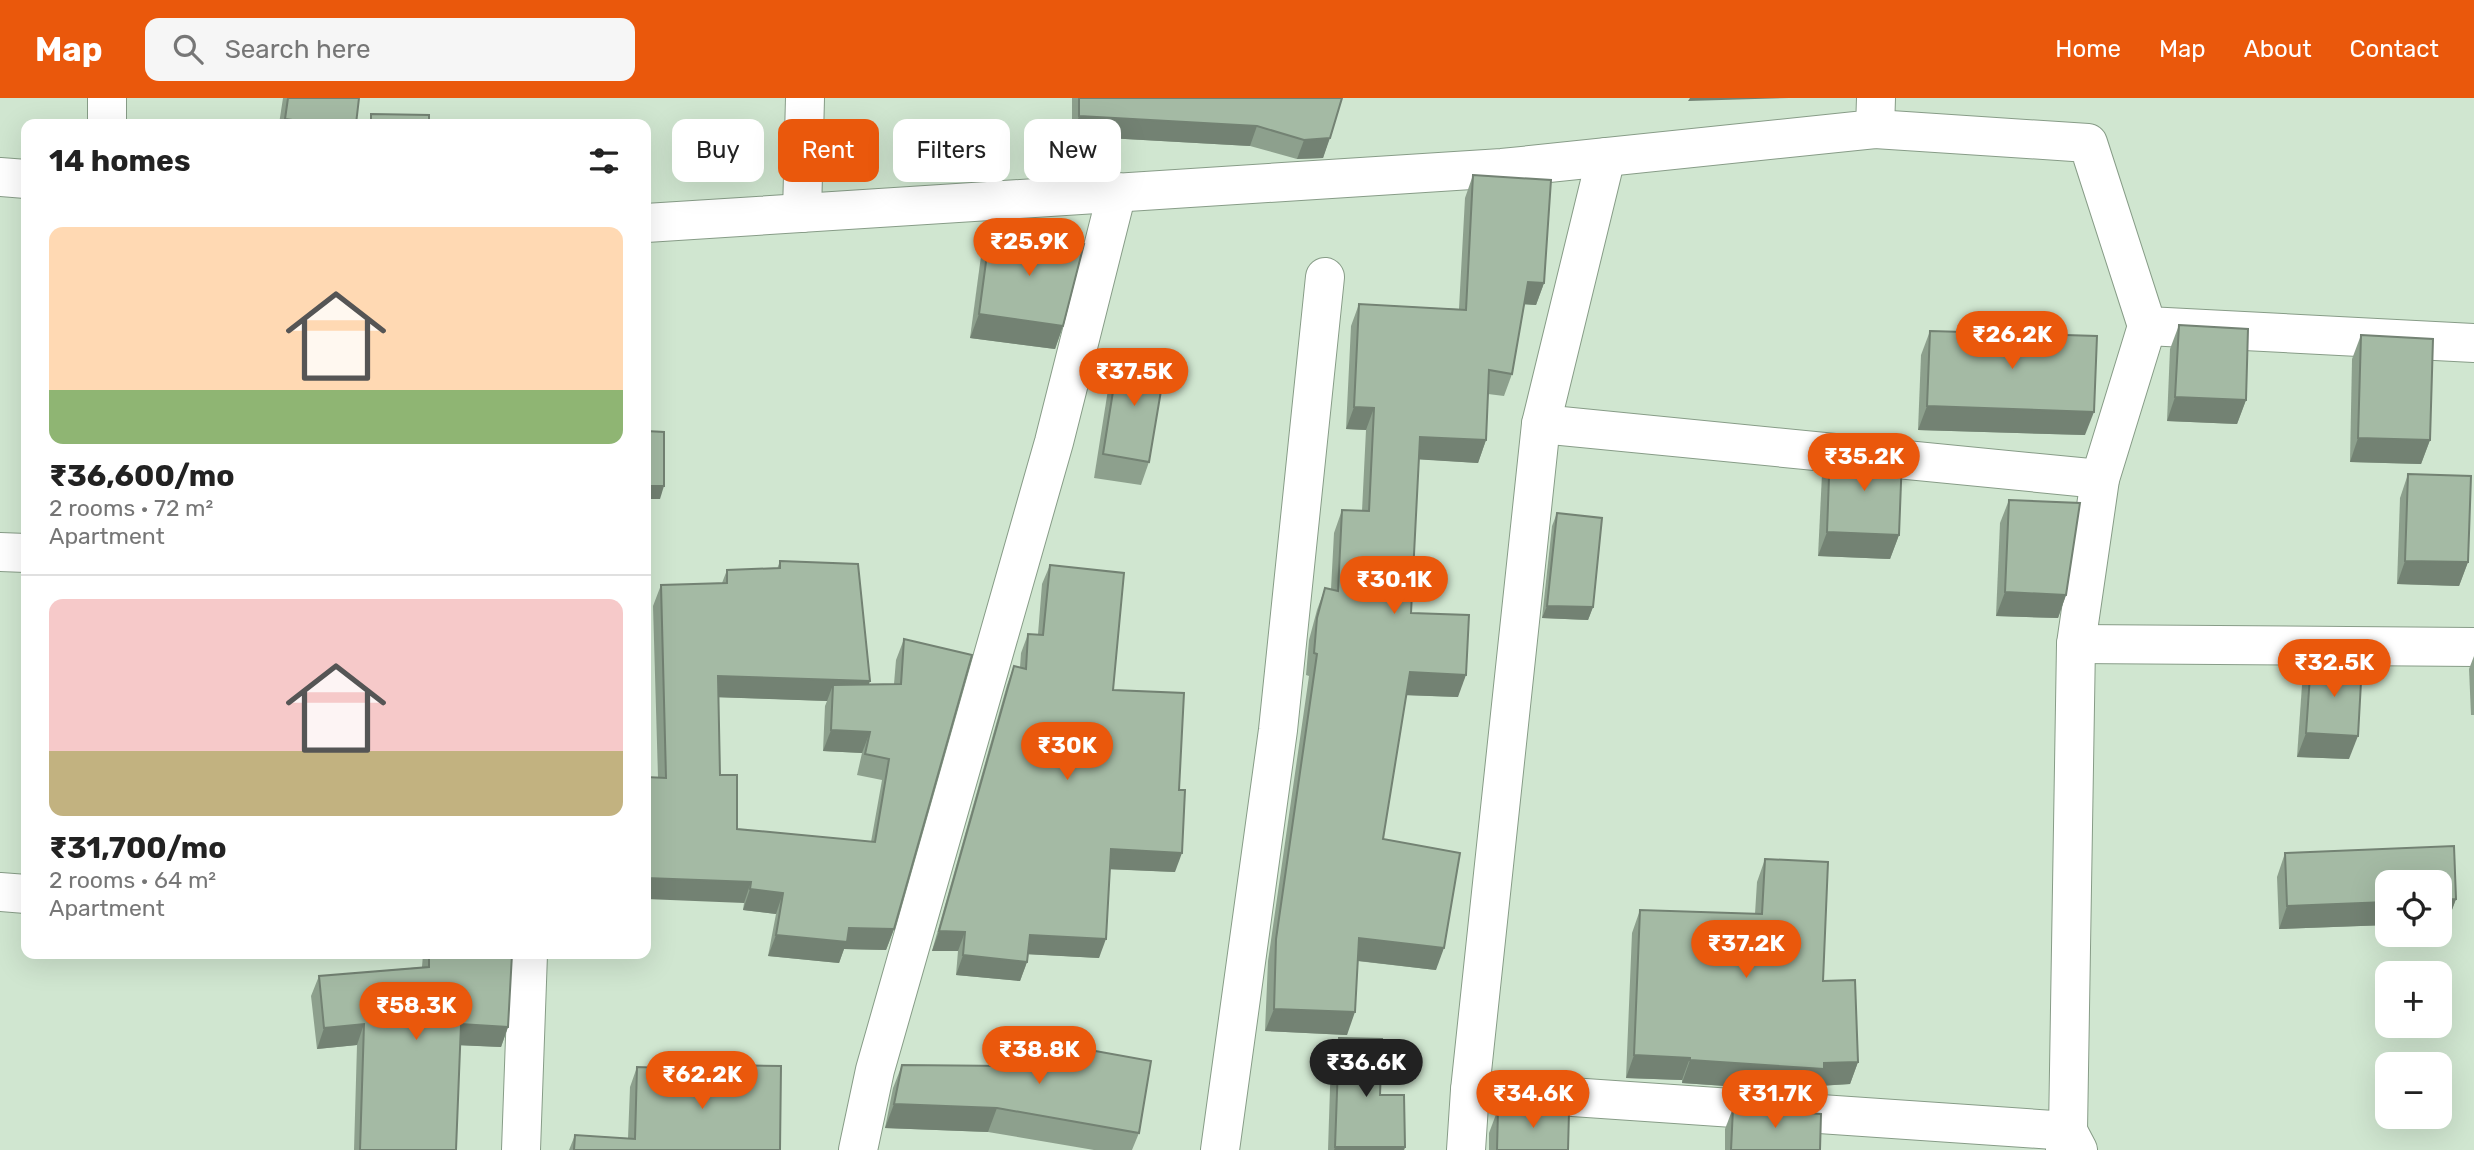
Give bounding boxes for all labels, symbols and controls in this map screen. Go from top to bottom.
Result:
search box [145,18,635,81]
text: Map [35,30,103,69]
icon: search [169,30,207,68]
text: Search here [225,34,370,65]
text: Home [2055,35,2121,63]
text: Map [2159,35,2206,63]
text: About [2244,35,2312,63]
text: Contact [2350,35,2439,63]
chip: Buy [672,119,764,182]
chip: Rent [778,119,879,182]
chip: Filters [893,119,1010,182]
chip: New [1024,119,1121,182]
icon: filters [585,142,623,180]
text: 14 homes [49,143,191,179]
pin: ₹25.9K [972,218,1086,278]
text: ₹25.9K [989,227,1069,255]
icon: home [273,273,399,399]
pin: ₹26.2K [1955,312,2069,371]
text: ₹26.2K [1972,320,2052,348]
pin: ₹37.5K [1077,348,1191,408]
text: ₹37.5K [1095,357,1173,385]
pin: ₹35.2K [1807,434,1921,493]
text: ₹35.2K [1824,442,1904,470]
text: ₹36,600/mo [49,458,235,494]
text: 2 rooms · 72 m² [49,494,213,522]
text: Apartment [49,522,165,550]
pin: ₹30.1K [1337,556,1451,616]
text: ₹30.1K [1356,565,1432,593]
pin: ₹32.5K [2277,640,2391,699]
icon: home [273,645,399,771]
text: ₹32.5K [2294,648,2374,676]
pin: ₹30K [1026,722,1108,782]
text: ₹30K [1037,731,1097,759]
text: ₹31,700/mo [49,830,226,866]
text: 2 rooms · 64 m² [49,866,216,894]
map controls [2375,870,2452,1129]
button: locate [2375,870,2452,947]
text: Apartment [49,894,165,922]
pin: ₹37.2K [1689,920,1803,980]
text: ₹37.2K [1707,929,1785,957]
button: + [2375,961,2452,1038]
pin: ₹58.3K [359,982,473,1042]
text: ₹58.3K [375,991,457,1019]
pin: ₹38.8K [982,1026,1096,1086]
text: ₹38.8K [998,1035,1080,1063]
pin: ₹36.6K [1309,1040,1423,1099]
text: ₹36.6K [1326,1048,1406,1076]
pin: ₹62.2K [645,1052,759,1111]
button: − [2375,1052,2452,1129]
text: ₹62.2K [662,1060,742,1088]
pin: ₹34.6K [1476,1070,1590,1130]
pin: ₹31.7K [1718,1070,1832,1130]
text: ₹34.6K [1492,1079,1574,1107]
text: ₹31.7K [1738,1079,1812,1107]

